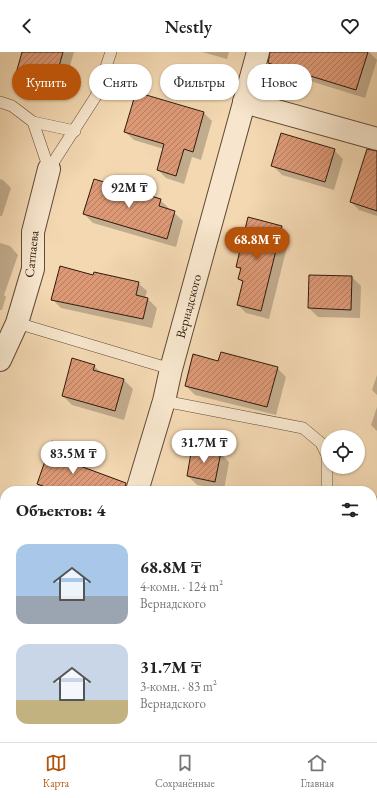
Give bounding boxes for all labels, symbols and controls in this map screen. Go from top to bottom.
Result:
icon: back [16,15,38,37]
text: Nestly [165,15,212,38]
icon: heart [339,15,361,37]
chip: Купить [12,64,81,100]
chip: Снять [89,64,152,100]
chip: Фильтры [160,64,239,100]
chip: Новое [247,64,312,100]
pin: 92M ₸ [101,175,157,209]
text: 92M ₸ [111,179,147,196]
pin: 68.8M ₸ [220,227,294,261]
street label: Сатпаева [21,229,43,278]
text: 68.8M ₸ [234,231,280,248]
street label: Вернадского [172,272,205,340]
pin: 31.7M ₸ [167,430,241,464]
map controls [321,430,365,474]
button: locate [321,430,365,474]
text: 31.7M ₸ [181,434,227,451]
pin: 83.5M ₸ [36,441,110,475]
text: 83.5M ₸ [50,445,96,462]
text: Объектов: 4 [16,499,106,521]
icon: filters [339,499,361,521]
text: 68.8M ₸ [140,556,201,578]
icon: home [48,560,96,608]
text: 4-комн. · 124 m² [140,578,223,595]
text: Вернадского [140,595,206,612]
text: 31.7M ₸ [140,656,201,678]
icon: home [48,660,96,708]
text: 3-комн. · 83 m² [140,678,217,695]
text: Вернадского [140,695,206,712]
tab: Карта [43,752,69,790]
tab: Сохранённые [155,752,215,790]
tab: Главная [301,752,334,790]

